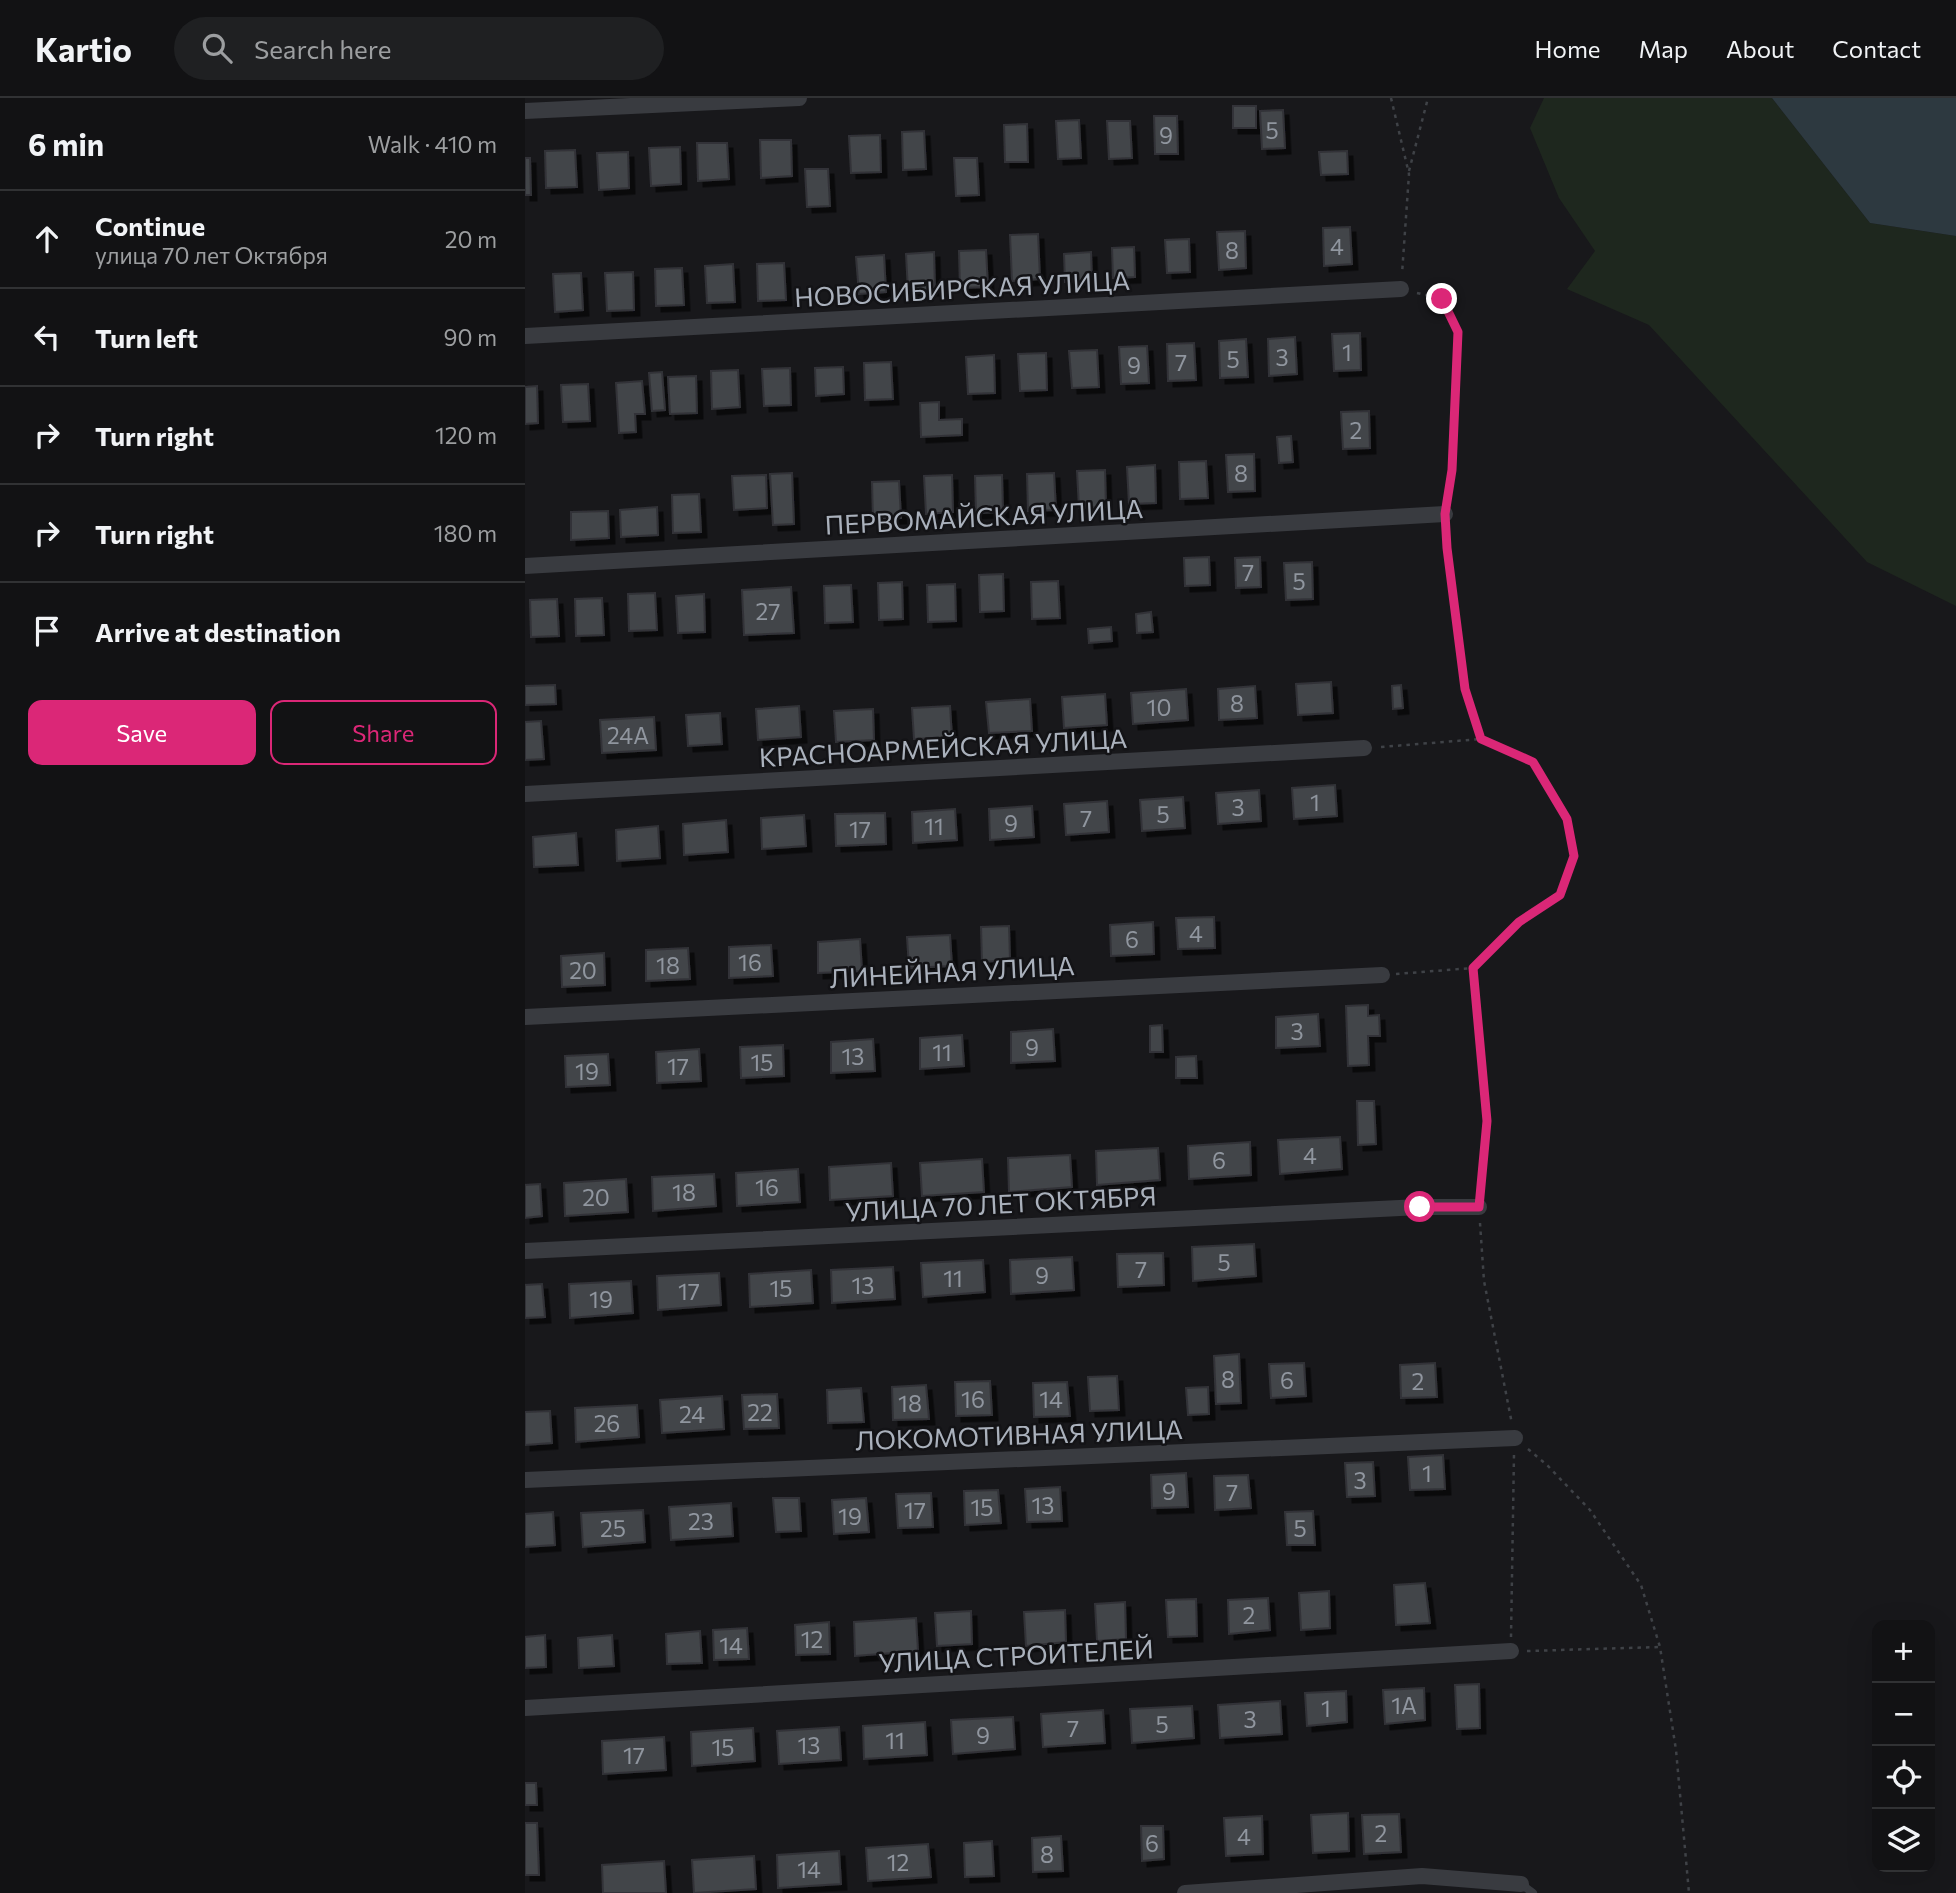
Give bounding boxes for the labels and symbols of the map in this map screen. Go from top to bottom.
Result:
house number: 5 [1265,116,1279,144]
house number: 9 [1159,121,1173,149]
house number: 4 [1330,232,1344,260]
house number: 8 [1225,236,1239,264]
street label: НОВОСИБИРСКАЯ УЛИЦА [793,264,1131,312]
route end [1426,283,1457,314]
house number: 1 [1342,338,1352,366]
house number: 3 [1275,343,1289,371]
house number: 5 [1226,345,1240,373]
house number: 7 [1175,348,1187,376]
house number: 9 [1127,351,1141,379]
house number: 2 [1350,416,1362,444]
house number: 8 [1234,459,1248,487]
street label: ПЕРВОМАЙСКАЯ УЛИЦА [824,492,1144,540]
house number: 7 [1242,558,1254,586]
house number: 5 [1292,567,1306,595]
house number: 27 [756,597,780,625]
house number: 8 [1230,689,1244,717]
house number: 10 [1147,693,1171,721]
house number: 24А [607,721,649,749]
street label: КРАСНОАРМЕЙСКАЯ УЛИЦА [758,722,1128,772]
house number: 1 [1310,788,1320,816]
house number: 3 [1231,793,1245,821]
house number: 5 [1156,800,1170,828]
house number: 7 [1080,804,1092,832]
house number: 9 [1004,809,1018,837]
house number: 11 [924,812,944,840]
house number: 17 [849,815,871,843]
house number: 4 [1189,919,1203,947]
house number: 6 [1125,925,1139,953]
house number: 16 [738,948,762,976]
street label: ЛИНЕЙНАЯ УЛИЦА [829,949,1075,993]
house number: 18 [656,951,680,979]
house number: 20 [569,956,597,984]
house number: 3 [1290,1017,1304,1045]
house number: 9 [1025,1033,1039,1061]
house number: 11 [932,1038,952,1066]
house number: 13 [842,1042,864,1070]
house number: 15 [750,1048,774,1076]
house number: 17 [667,1052,689,1080]
house number: 19 [575,1057,599,1085]
house number: 4 [1303,1141,1317,1169]
house number: 6 [1212,1146,1226,1174]
house number: 16 [755,1173,779,1201]
house number: 18 [672,1178,696,1206]
street label: УЛИЦА 70 ЛЕТ ОКТЯБРЯ [845,1179,1157,1227]
house number: 20 [582,1183,610,1211]
route start [1404,1191,1435,1222]
house number: 5 [1217,1248,1231,1276]
house number: 7 [1135,1255,1147,1283]
house number: 9 [1035,1261,1049,1289]
house number: 11 [943,1264,963,1292]
house number: 13 [852,1271,874,1299]
house number: 15 [769,1274,793,1302]
house number: 17 [678,1277,700,1305]
house number: 19 [589,1285,613,1313]
house number: 8 [1221,1365,1235,1393]
house number: 6 [1280,1366,1294,1394]
house number: 2 [1412,1367,1424,1395]
house number: 16 [961,1385,985,1413]
house number: 14 [1039,1385,1063,1413]
house number: 18 [898,1389,922,1417]
house number: 22 [747,1398,773,1426]
house number: 24 [679,1400,705,1428]
house number: 26 [594,1409,620,1437]
street label: ЛОКОМОТИВНАЯ УЛИЦА [855,1413,1183,1455]
house number: 1 [1422,1459,1432,1487]
house number: 3 [1353,1466,1367,1494]
house number: 9 [1162,1477,1176,1505]
house number: 7 [1226,1478,1238,1506]
house number: 13 [1032,1491,1054,1519]
house number: 15 [970,1493,994,1521]
house number: 17 [904,1496,926,1524]
house number: 19 [838,1502,862,1530]
house number: 23 [688,1507,714,1535]
house number: 25 [600,1514,626,1542]
house number: 5 [1293,1514,1307,1542]
house number: 2 [1243,1601,1255,1629]
house number: 12 [801,1625,823,1653]
house number: 14 [719,1631,743,1659]
street label: УЛИЦА СТРОИТЕЛЕЙ [878,1632,1154,1678]
house number: 1А [1391,1691,1417,1719]
house number: 1 [1321,1694,1331,1722]
house number: 3 [1243,1705,1257,1733]
house number: 5 [1155,1710,1169,1738]
house number: 7 [1067,1714,1079,1742]
house number: 9 [976,1721,990,1749]
house number: 11 [885,1726,905,1754]
house number: 13 [798,1731,820,1759]
house number: 15 [711,1733,735,1761]
house number: 17 [623,1741,645,1769]
house number: 2 [1375,1819,1387,1847]
house number: 4 [1237,1822,1251,1850]
house number: 6 [1145,1829,1159,1857]
house number: 8 [1040,1840,1054,1868]
house number: 12 [887,1848,909,1876]
house number: 14 [797,1855,821,1883]

